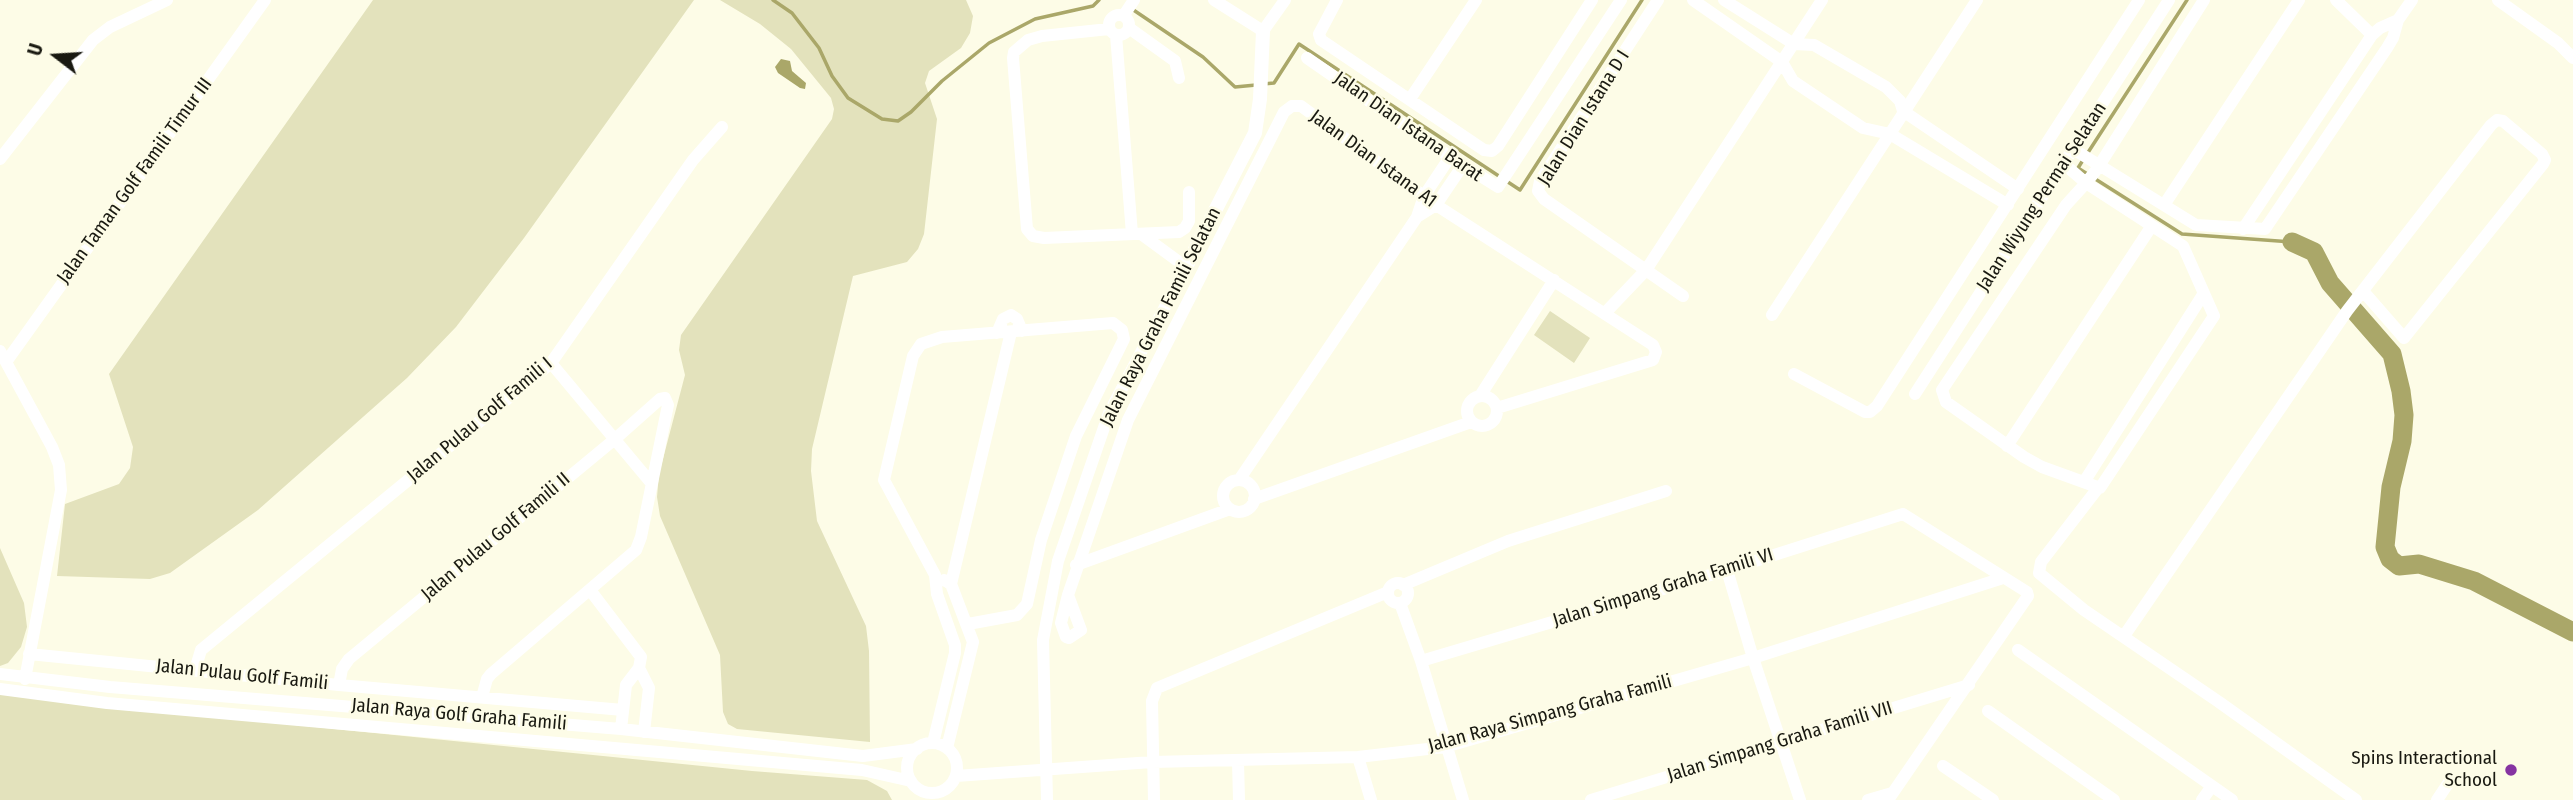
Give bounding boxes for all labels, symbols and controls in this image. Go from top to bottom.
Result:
north arrow [21,21,91,91]
text: U [23,41,48,58]
street label: Jalan Dian Istana D I [1533,46,1635,190]
street label: Jalan Dian Istana Barat [1329,67,1487,187]
street label: Jalan Taman Golf Famili Timur III [53,74,217,288]
street label: Jalan Wiyung Permai Selatan [1972,98,2112,296]
street label: Jalan Dian Istana A1 [1305,105,1441,213]
street label: Jalan Raya Graha Famili Selatan [1096,204,1226,430]
street label: Jalan Pulau Golf Famili I [403,353,557,487]
street label: Jalan Pulau Golf Famili II [417,468,575,606]
street label: Jalan Simpang Graha Famili VI [1550,544,1776,632]
street label: Jalan Pulau Golf Famili [155,655,329,695]
street label: Jalan Raya Simpang Graha Famili [1426,670,1674,758]
street label: Jalan Raya Golf Graha Famili [350,694,568,736]
street label: Jalan Simpang Graha Famili VII [1665,697,1895,787]
place label: Spins Interactional School [2351,748,2497,792]
marker: Spins Interactional School [2503,762,2519,778]

